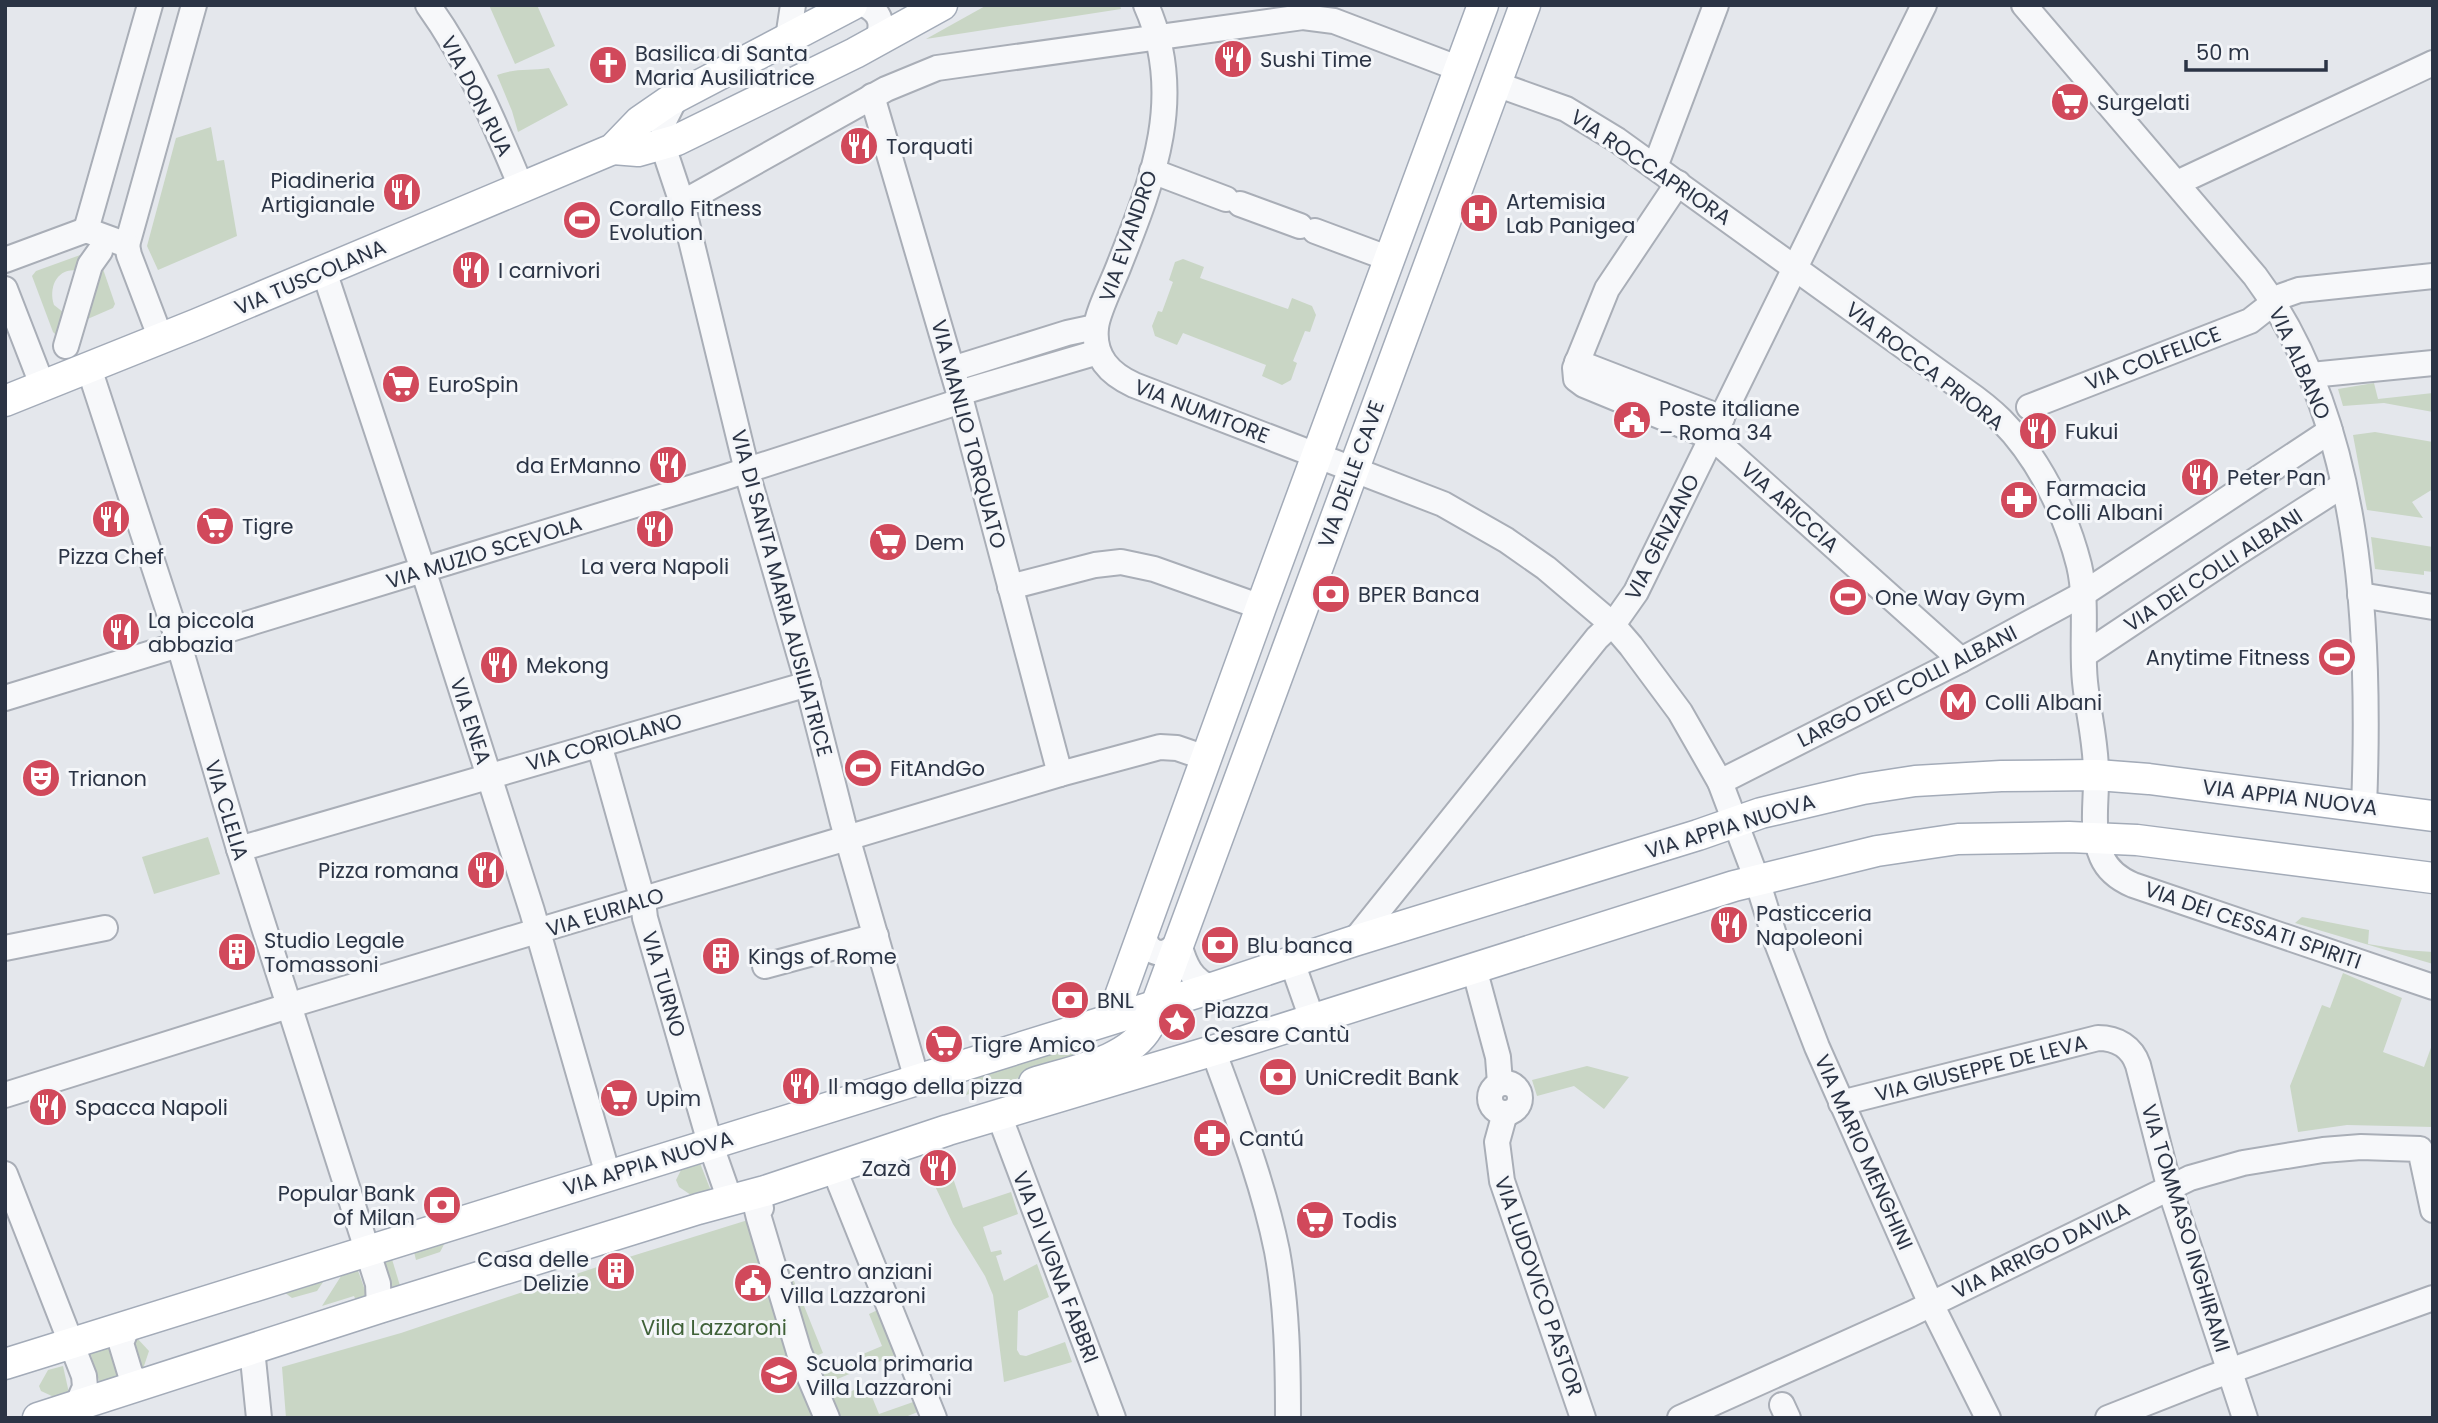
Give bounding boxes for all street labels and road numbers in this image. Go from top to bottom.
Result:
street label: VIA DON RUA [434,31,520,161]
street label: VIA ROCCAPRIORA [1565,102,1737,232]
street label: VIA EVANDRO [1092,166,1164,306]
street label: VIA TUSCOLANA [230,232,390,322]
street label: VIA ROCCA PRIORA [1840,295,2010,437]
street label: VIA ALBANO [2262,302,2338,424]
street label: VIA MANLIO TORQUATO [924,316,1014,552]
street label: VIA COLFELICE [2081,319,2225,397]
street label: VIA NUMITORE [1130,372,1274,450]
street label: VIA DELLE CAVE [1311,396,1391,552]
street label: VIA DI SANTA MARIA AUSILIATRICE [724,426,840,760]
street label: VIA ARICCIA [1735,455,1845,559]
street label: VIA GENZANO [1618,469,1706,605]
street label: VIA DEI COLLI ALBANI [2118,501,2308,639]
street label: VIA MUZIO SCEVOLA [383,508,585,596]
street label: LARGO DEI COLLI ALBANI [1792,618,2022,754]
street label: VIA ENEA [443,674,499,768]
street label: VIA CORIOLANO [523,706,685,778]
street label: VIA CLELIA [198,756,256,864]
street label: VIA APPIA NUOVA [2201,772,2379,822]
street label: VIA APPIA NUOVA [1641,786,1819,866]
street label: VIA DEI CESSATI SPIRITI [2141,874,2365,976]
street label: VIA EURIALO [543,880,667,944]
street label: VIA TURNO [635,928,693,1040]
street label: VIA GIUSEPPE DE LEVA [1872,1028,2090,1108]
street label: VIA MARIO MENGHINI [1808,1050,1920,1254]
street label: VIA TOMMASO INGHIRAMI [2134,1100,2238,1356]
street label: VIA APPIA NUOVA [559,1123,737,1203]
street label: VIA DI VIGNA FABBRI [1006,1167,1106,1367]
street label: VIA LUDOVICO PASTOR [1488,1172,1590,1400]
street label: VIA ARRIGO DAVILA [1947,1194,2135,1306]

